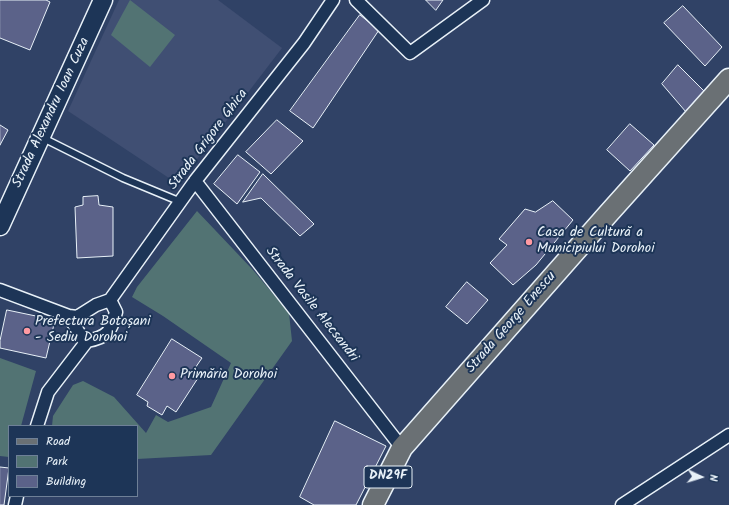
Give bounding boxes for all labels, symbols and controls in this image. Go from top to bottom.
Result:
street label: Strada Alexandru Ioan Cuza [10,35,94,191]
street label: Strada Grigore Ghica [166,86,252,194]
place label: Casa de Cultură a Municipiului Dorohoi [537,226,655,258]
marker: Casa de Cultură a Municipiului Dorohoi [524,237,534,247]
street label: Strada Vasile Alecsandri [261,244,361,366]
street label: Strada George Enescu [464,269,560,377]
place label: Prefectura Botoșani - Sediu Dorohoi [35,315,151,348]
marker: Prefectura Botoșani - Sediu Dorohoi [22,326,32,336]
place label: Primăria Dorohoi [180,368,277,384]
marker: Primăria Dorohoi [167,371,177,381]
legend [8,425,138,497]
text: Road [46,432,70,451]
text: Park [46,452,68,471]
north arrow [681,457,721,497]
road number: DN29F [364,466,412,488]
text: Building [46,472,86,491]
text: N [704,474,722,482]

